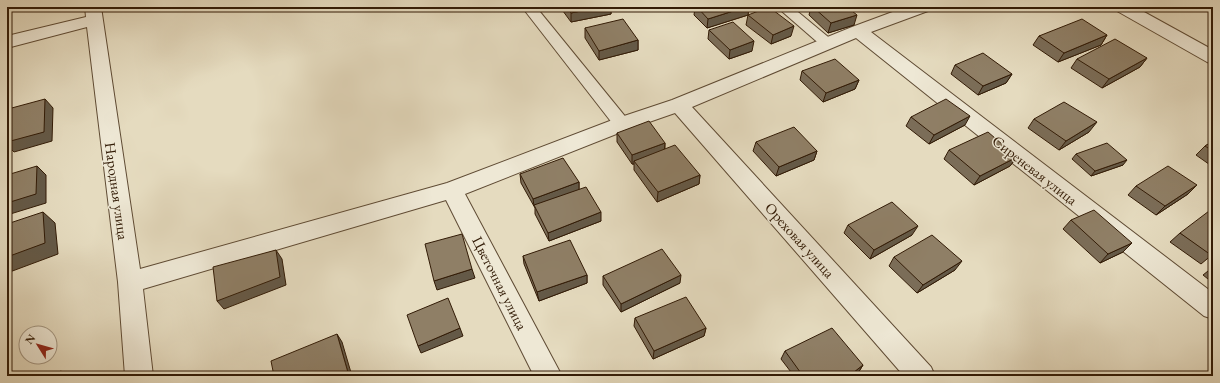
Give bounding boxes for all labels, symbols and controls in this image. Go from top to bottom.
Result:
street label: Сиреневая улица [989,131,1081,209]
street label: Народная улица [101,141,133,241]
street label: Ореховая улица [761,198,839,282]
street label: Цветочная улица [468,233,532,333]
north arrow [18,325,58,365]
text: N [22,331,38,347]

